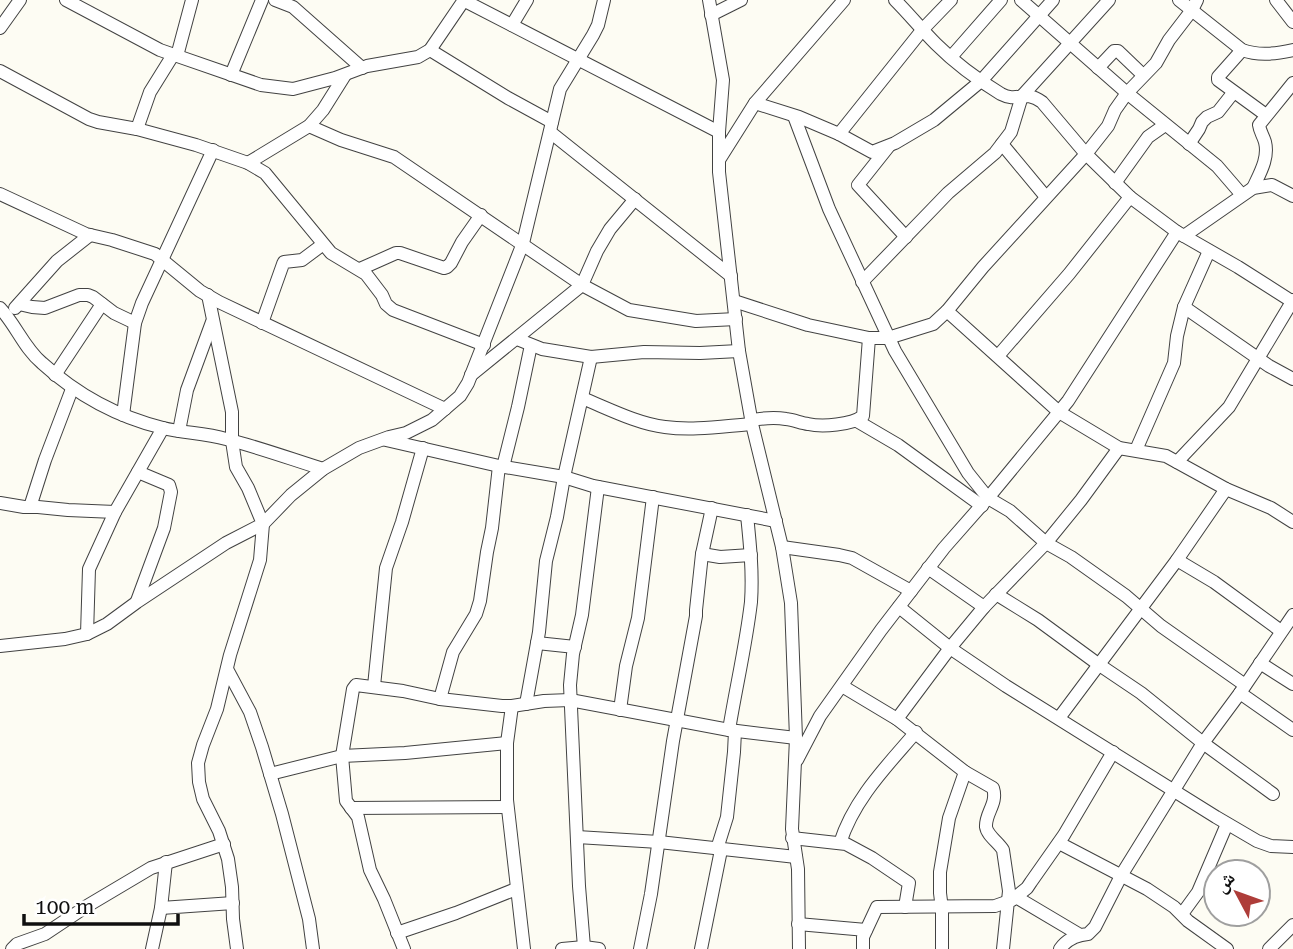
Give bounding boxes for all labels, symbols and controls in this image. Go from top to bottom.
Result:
north arrow [1202,858,1272,928]
text: ش [1209,867,1240,897]
scale bar [24,883,178,927]
text: 100 m [35,895,95,919]

